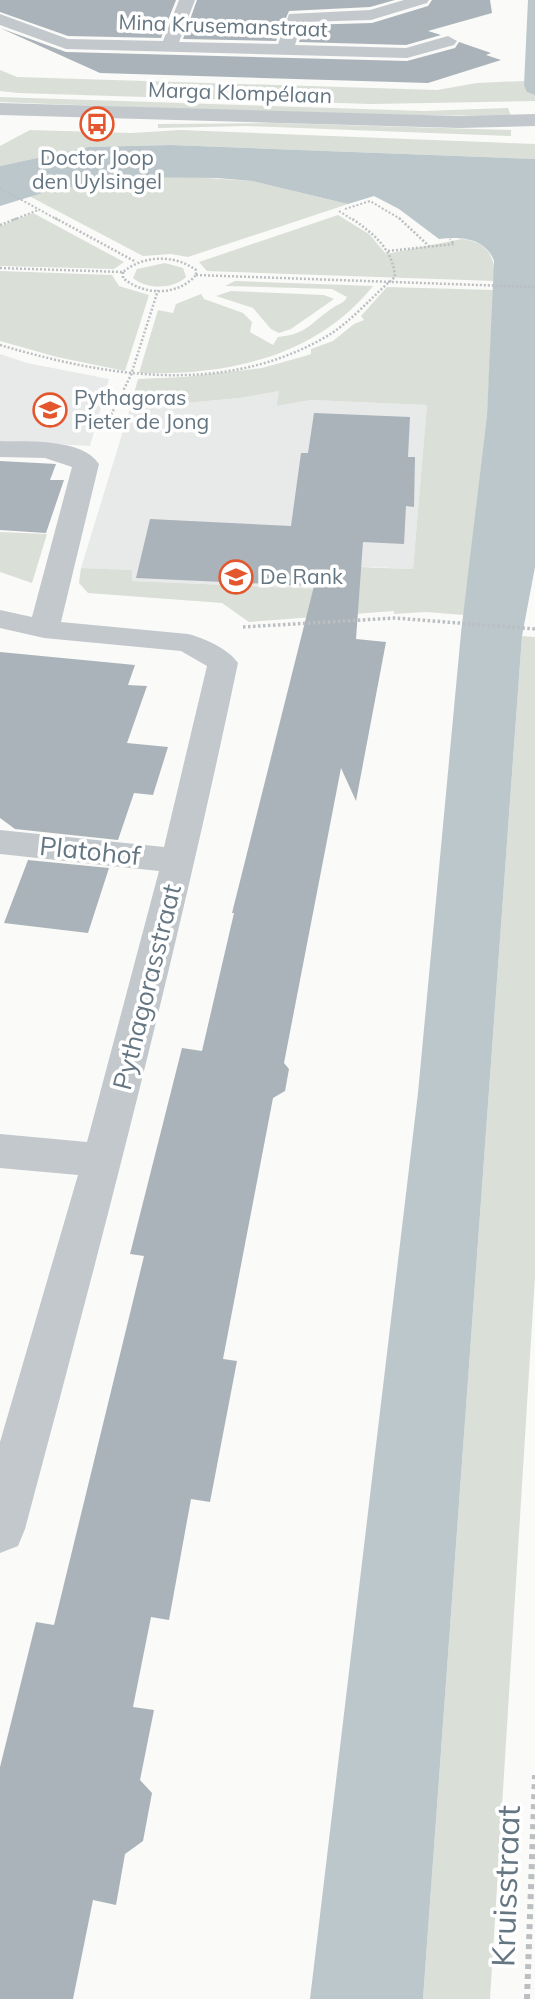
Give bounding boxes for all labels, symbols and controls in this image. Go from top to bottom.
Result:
street label: Mina Krusemanstraat [118,8,328,42]
street label: Marga Klompélaan [148,76,332,108]
bus stop icon: Doctor Joop den Uylsingel [78,105,116,143]
place label: Doctor Joop den Uylsingel [32,144,162,194]
place label: Pythagoras Pieter de Jong [74,384,209,434]
school or university icon: Pythagoras Pieter de Jong [31,391,69,429]
school or university icon: De Rank [217,558,255,596]
place label: De Rank [260,563,343,589]
street label: Platohof [38,829,143,872]
street label: Pythagorasstraat [105,881,188,1093]
street label: Kruisstraat [482,1804,528,1968]

